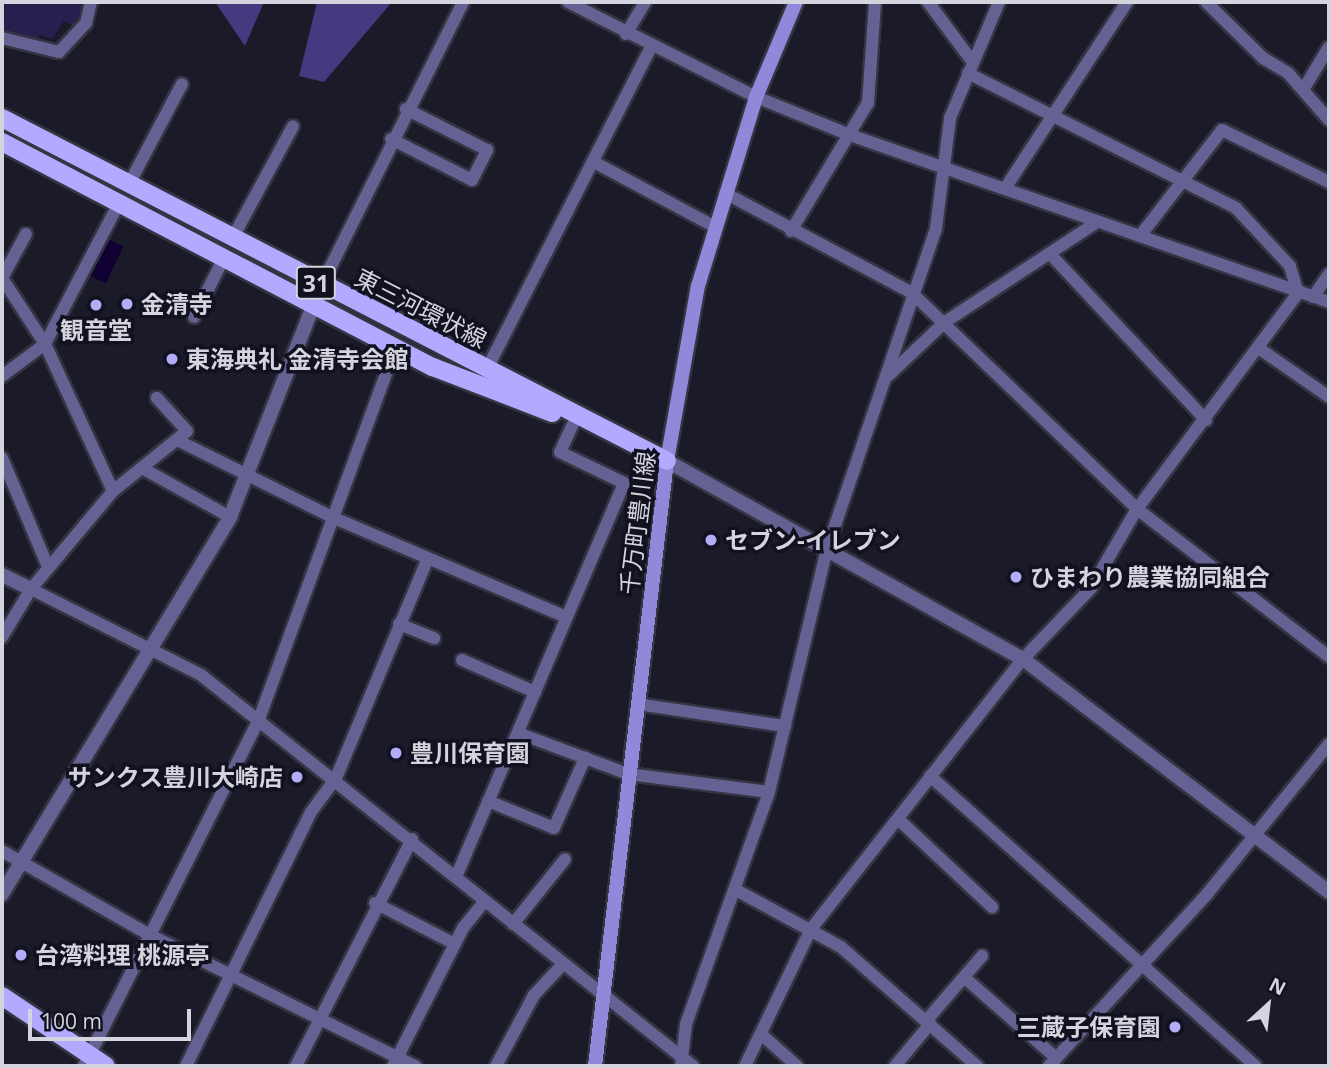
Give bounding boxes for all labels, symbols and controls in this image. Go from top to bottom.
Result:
street label: 東三河環状線 [350,262,492,354]
road number: 31 [295,264,337,302]
place label: 金清寺 [141,290,213,318]
marker: 金清寺 [119,296,135,312]
marker: 観音堂 [88,297,104,313]
place label: 観音堂 [60,316,132,344]
place label: 東海典礼 金清寺会館 [186,345,408,373]
marker: 東海典礼 金清寺会館 [164,351,180,367]
street label: 千万町豊川線 [614,450,660,596]
place label: セブン-イレブン [725,526,901,554]
marker: セブン-イレブン [703,532,719,548]
place label: ひまわり農業協同組合 [1030,563,1270,591]
marker: ひまわり農業協同組合 [1008,569,1024,585]
place label: 豊川保育園 [410,739,530,767]
marker: 豊川保育園 [388,745,404,761]
place label: サンクス豊川大崎店 [67,763,283,791]
marker: サンクス豊川大崎店 [289,769,305,785]
place label: 台湾料理 桃源亭 [35,941,209,969]
marker: 台湾料理 桃源亭 [13,947,29,963]
north arrow [1233,970,1303,1040]
text: N [1265,971,1290,1001]
scale bar [32,995,194,1038]
text: 100 m [41,1007,102,1035]
place label: 三蔵子保育園 [1017,1013,1161,1041]
marker: 三蔵子保育園 [1167,1019,1183,1035]

